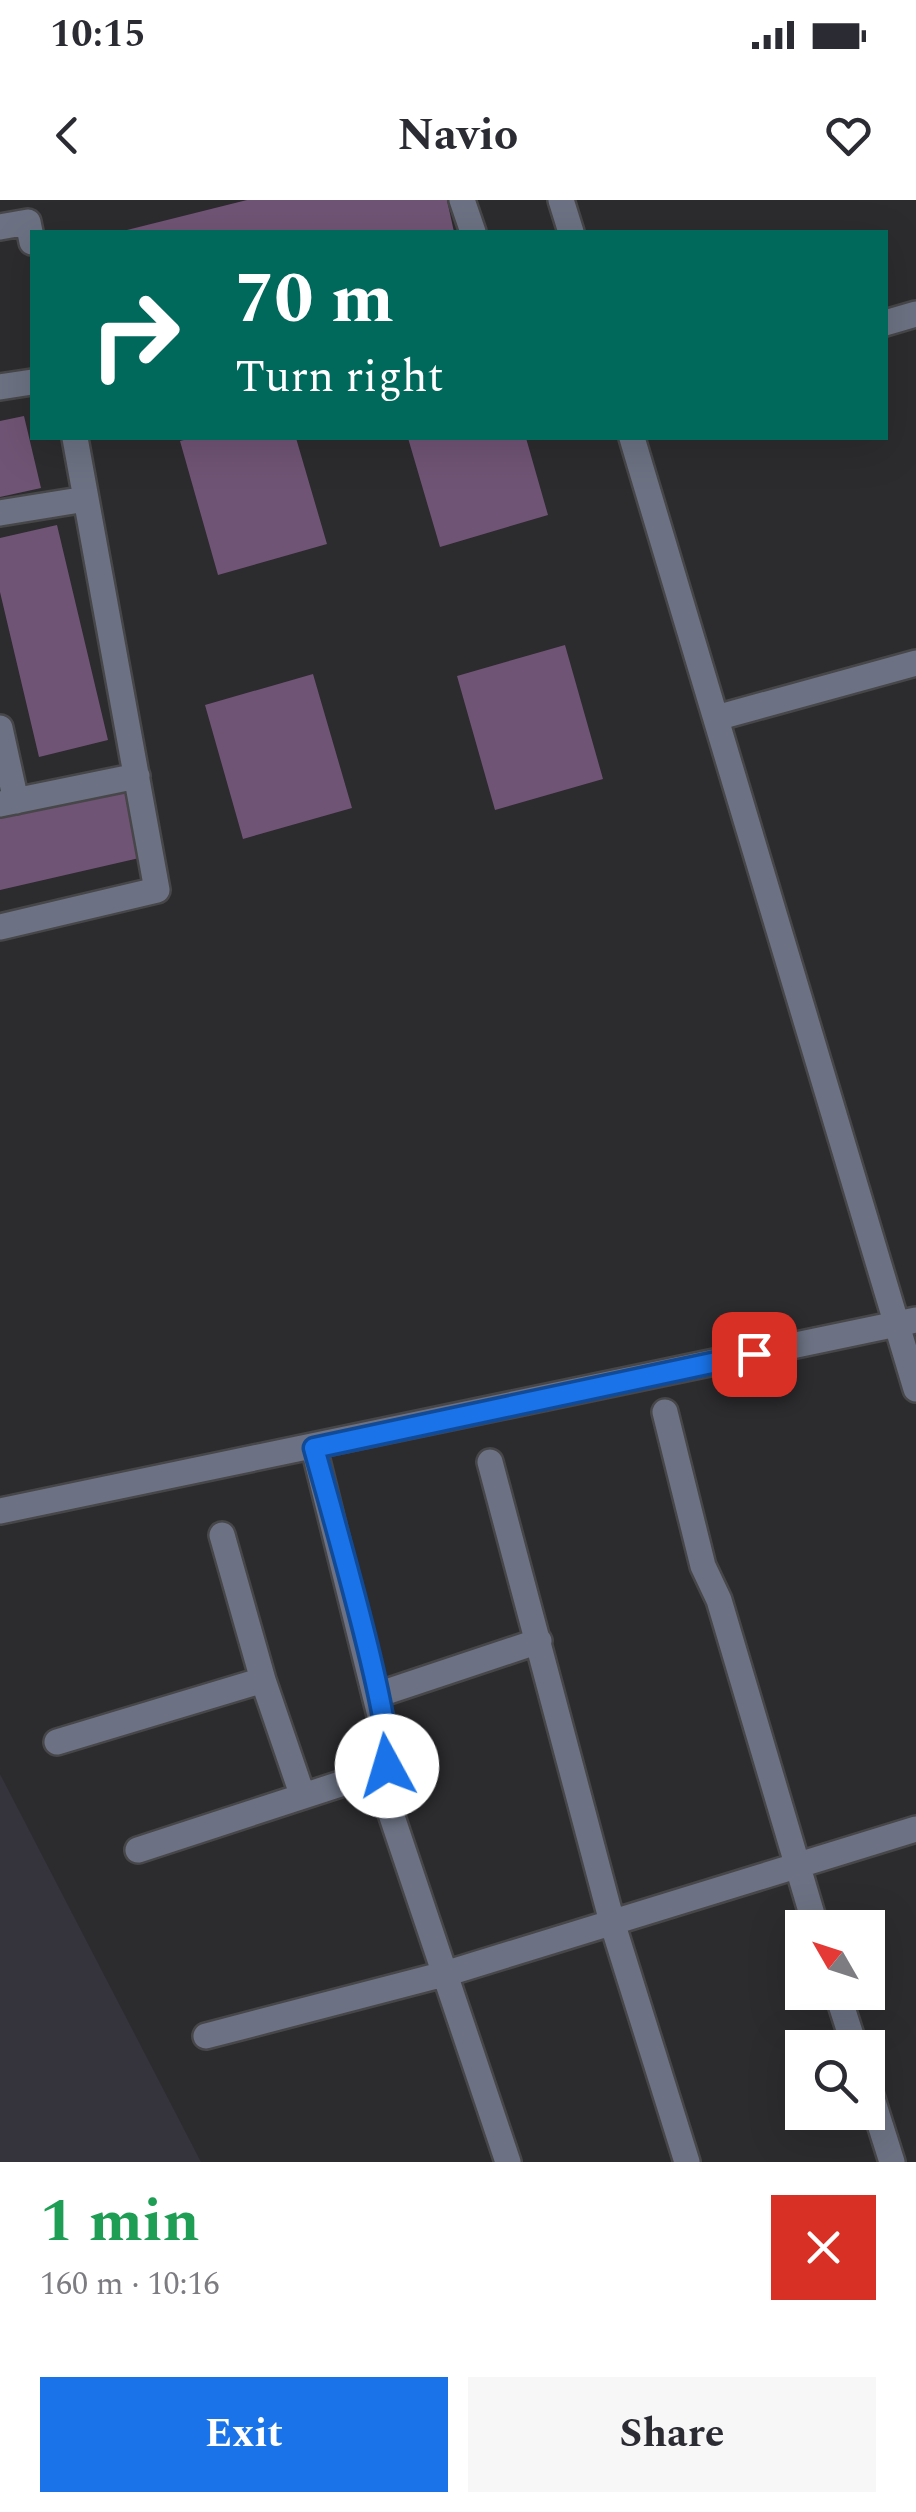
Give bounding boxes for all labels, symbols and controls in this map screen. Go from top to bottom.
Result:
text: 10:15 [50,6,145,64]
text: Navio [397,101,519,170]
icon: back [40,108,95,163]
icon: heart [821,108,876,163]
text: 70 m [235,247,394,353]
icon: right [70,270,200,400]
text: Turn right [235,343,444,412]
pin [712,1312,797,1397]
icon: arrive [727,1327,782,1382]
position arrow [335,1714,439,1818]
north arrow [785,1910,885,2010]
map controls [785,1910,885,2130]
button: search [785,2030,885,2130]
text: 1 min [40,2176,200,2268]
button: close [771,2195,876,2300]
text: 160 m · 10:16 [40,2260,220,2309]
button: Exit [40,2377,448,2492]
button: Share [468,2377,876,2492]

